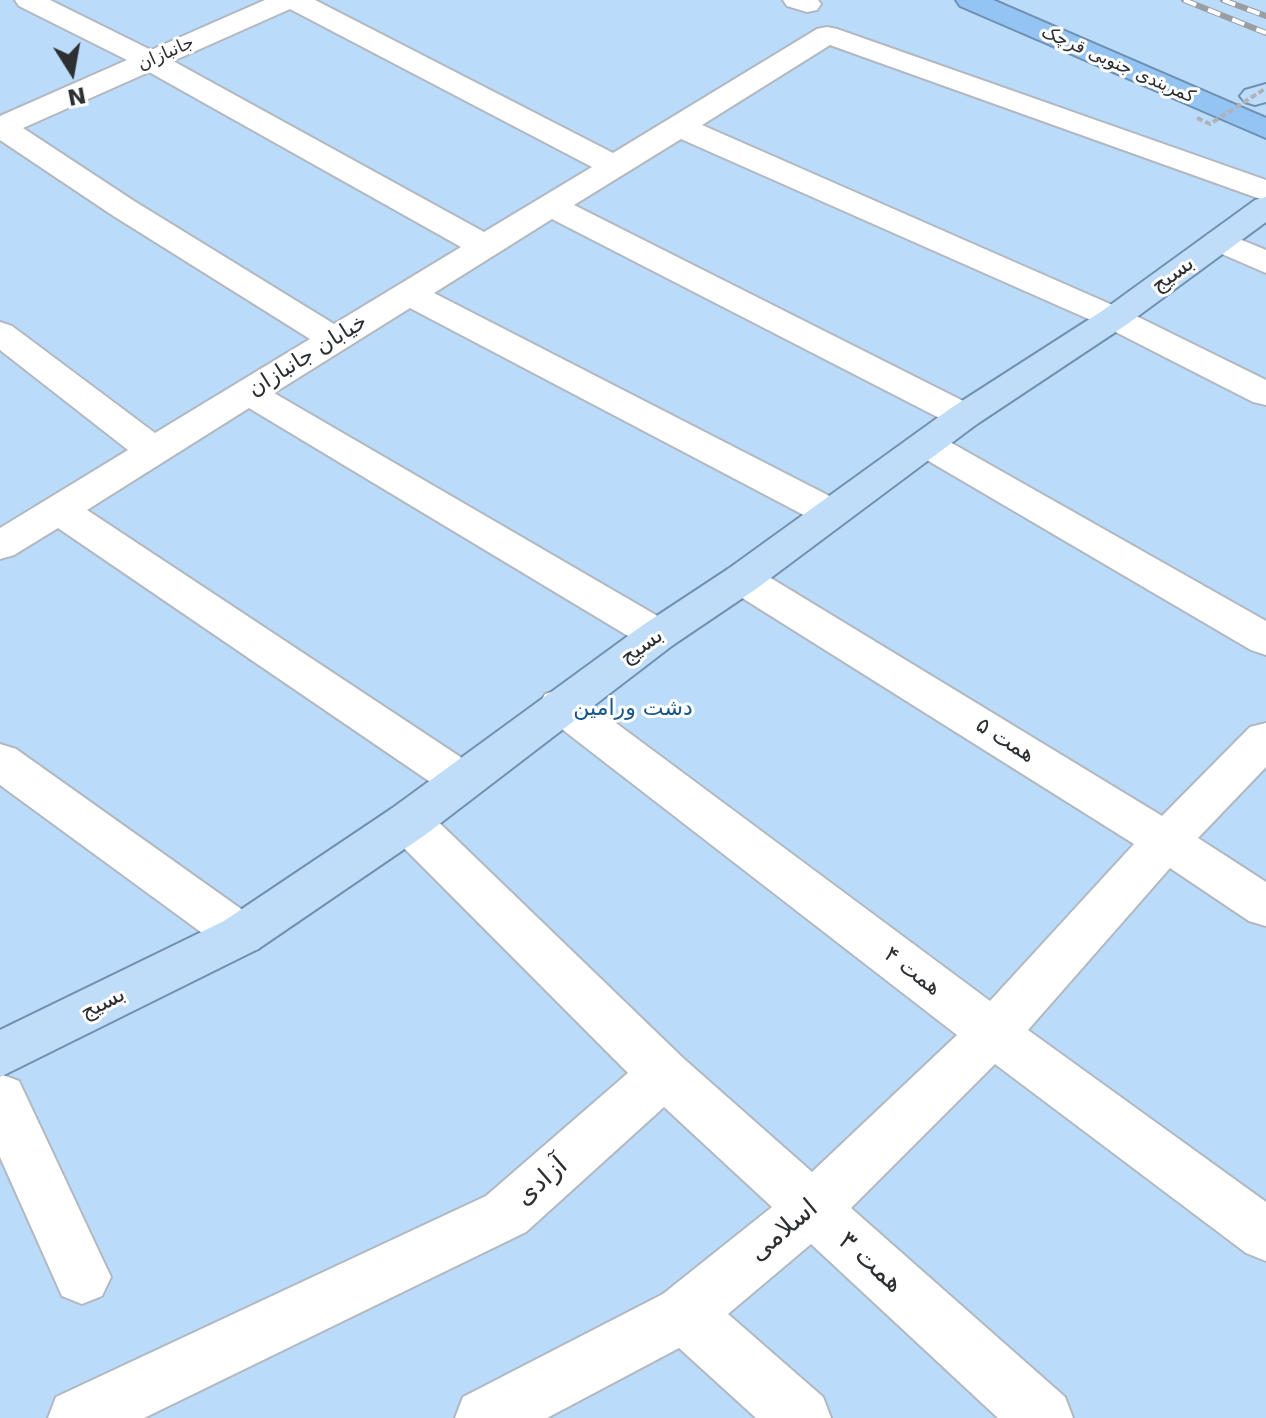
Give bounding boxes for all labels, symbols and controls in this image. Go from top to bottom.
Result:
street label: کمربندی جنوبی قرچک [1038,21,1198,109]
north arrow [32,32,112,112]
street label: جانبازان [134,32,198,76]
text: N [65,82,88,110]
street label: بسیج [1146,251,1200,299]
street label: خیابان جانبازان [244,309,372,403]
street label: بسیج [615,623,669,671]
park label: دشت ورامین [573,696,693,722]
street label: همت ۵ [971,713,1039,769]
street label: همت ۴ [878,942,946,1002]
street label: بسیج [76,982,130,1026]
street label: آزادی [510,1151,574,1213]
street label: اسلامی [743,1193,825,1269]
street label: همت ۳ [831,1226,909,1300]

